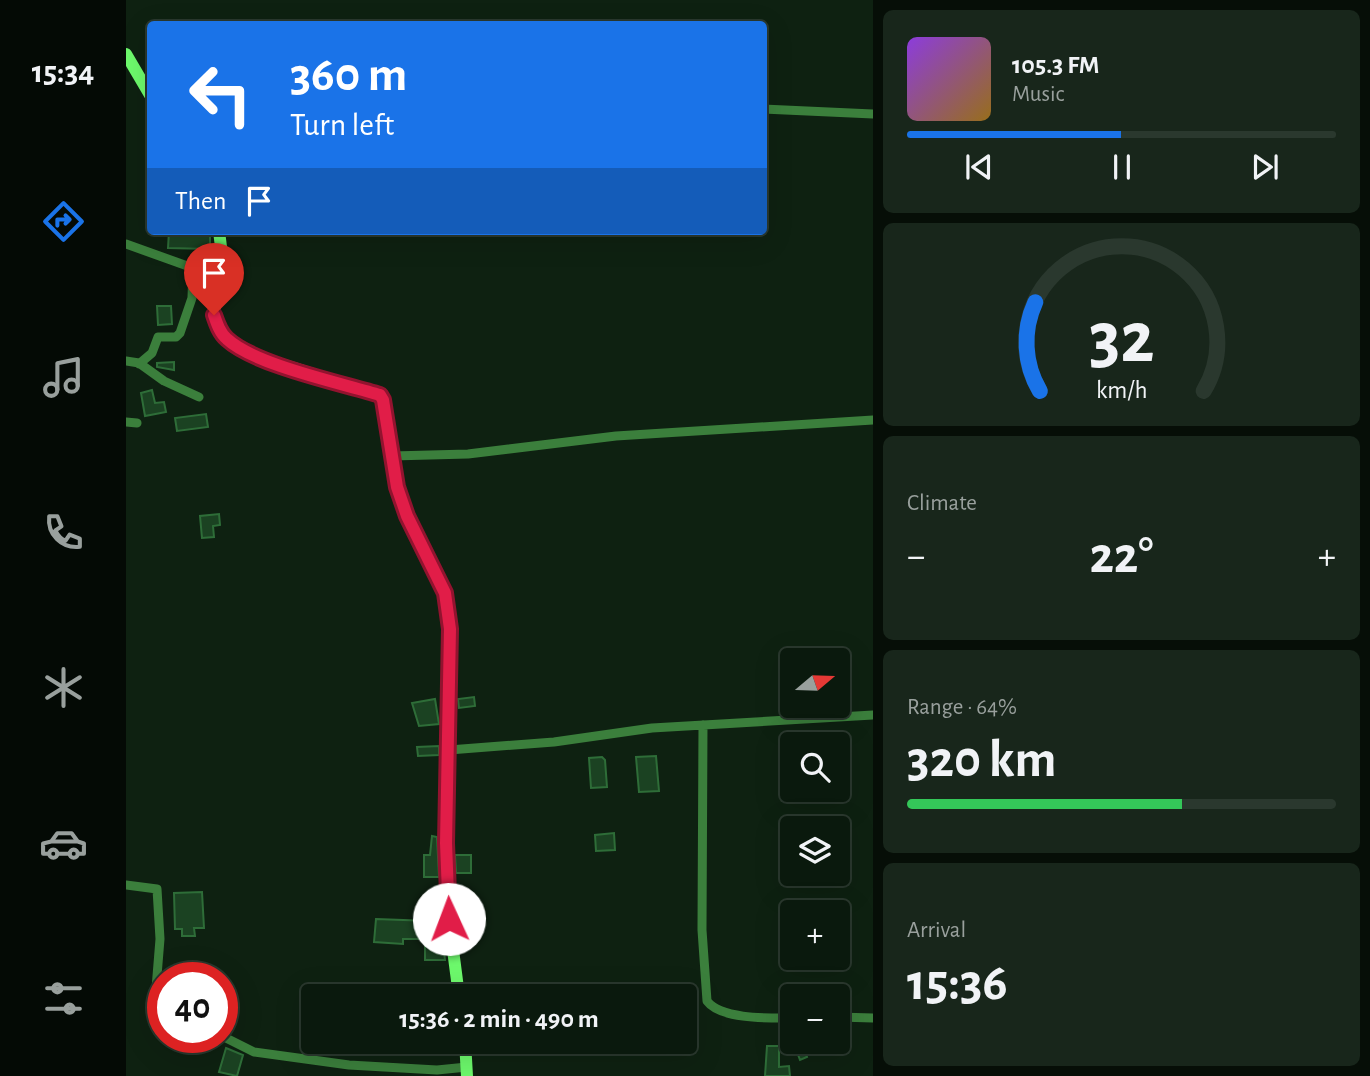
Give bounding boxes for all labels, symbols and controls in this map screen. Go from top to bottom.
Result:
icon: left [175,49,266,140]
text: 360 m [290,51,407,100]
text: 105.3 FM [1012,52,1100,78]
text: 15:34 [32,56,94,88]
text: Music [1012,83,1064,106]
text: Turn left [290,109,394,141]
icon: previous [960,148,998,186]
icon: pause [1103,148,1141,186]
icon: next [1246,148,1284,186]
icon: arrive [240,182,278,220]
text: Then [175,188,226,214]
icon: directions [39,197,88,246]
pin [184,243,244,315]
icon: arrive [195,254,233,292]
text: 32 [1089,303,1154,376]
icon: music [39,353,88,402]
text: km/h [1096,378,1147,403]
text: Climate [907,492,977,515]
icon: phone [39,508,88,557]
text: 22° [1089,530,1154,582]
text: − [907,538,925,576]
text: + [1318,538,1336,576]
north arrow [780,648,850,718]
map controls [780,648,850,1054]
icon: climate [39,663,88,712]
text: Range · 64% [907,696,1017,719]
button: search [780,732,850,802]
text: 320 km [907,734,1057,786]
button: layers [780,816,850,886]
icon: car [39,819,88,868]
position arrow [412,882,486,956]
button: + [780,900,850,970]
text: Arrival [907,919,966,942]
text: 15:36 [907,957,1008,1009]
speed limit sign: 40 [147,962,238,1053]
icon: filters [39,974,88,1023]
button: − [780,984,850,1054]
text: 15:36 · 2 min · 490 m [399,1006,599,1032]

